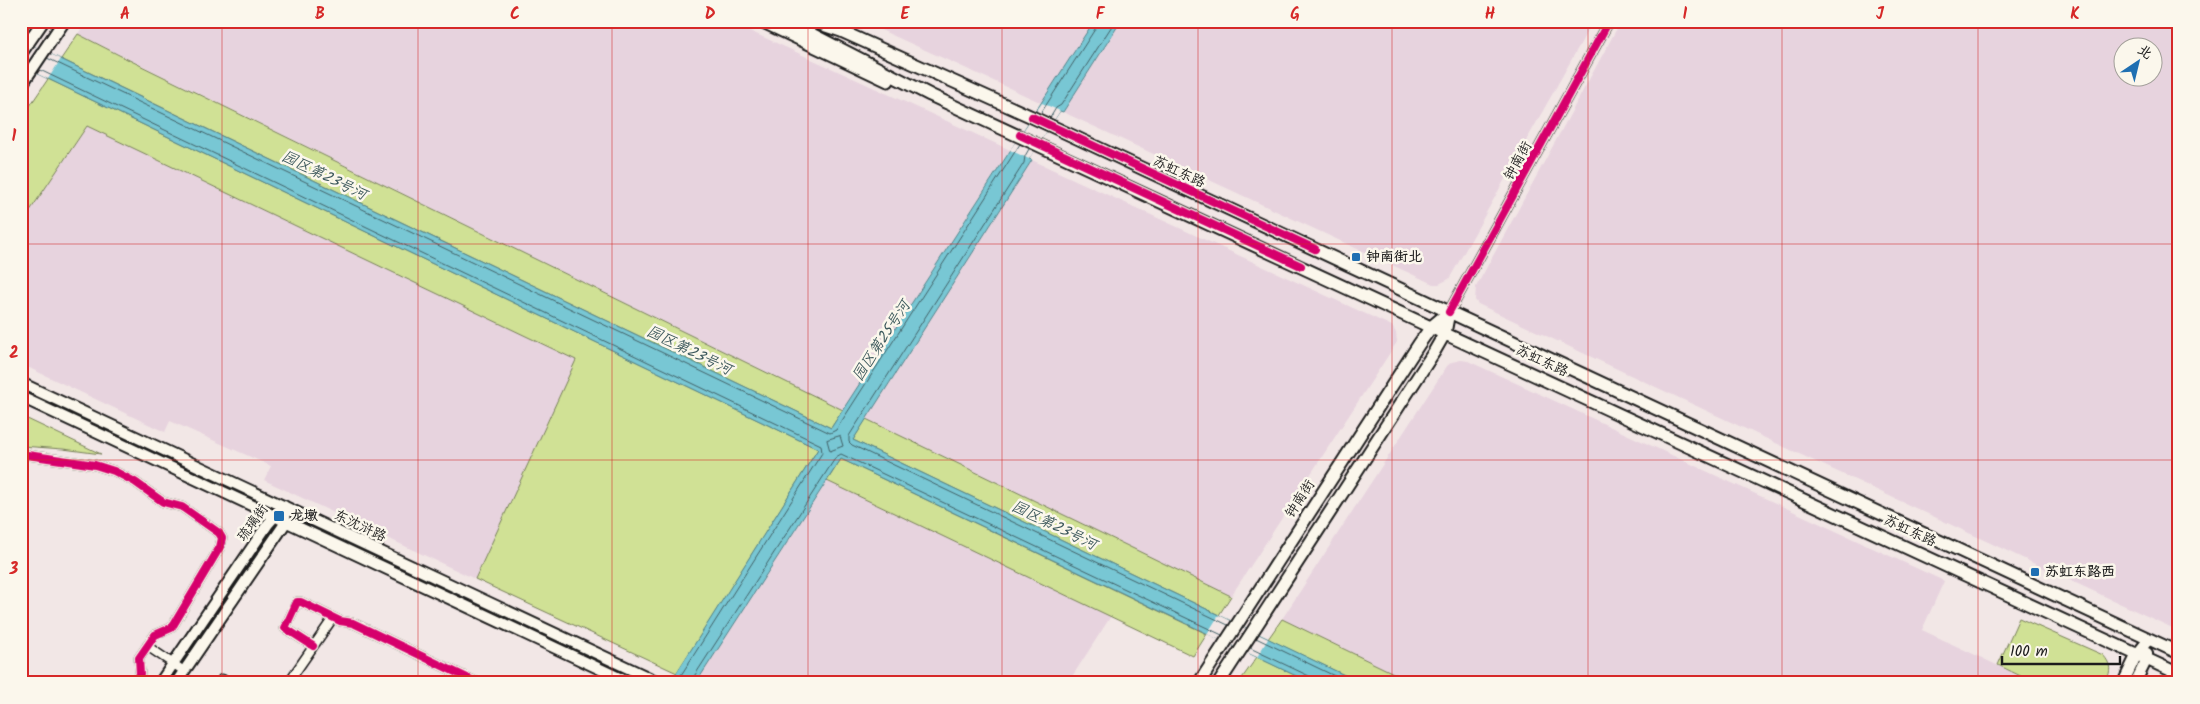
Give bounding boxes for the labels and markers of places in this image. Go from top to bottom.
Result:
place label: 钟南街北 [1366,246,1422,268]
marker: 钟南街北 [1350,251,1362,263]
place label: 龙墩 [290,505,318,527]
marker: 龙墩 [272,509,286,523]
place label: 苏虹东路西 [2045,561,2115,583]
marker: 苏虹东路西 [2029,566,2041,578]

